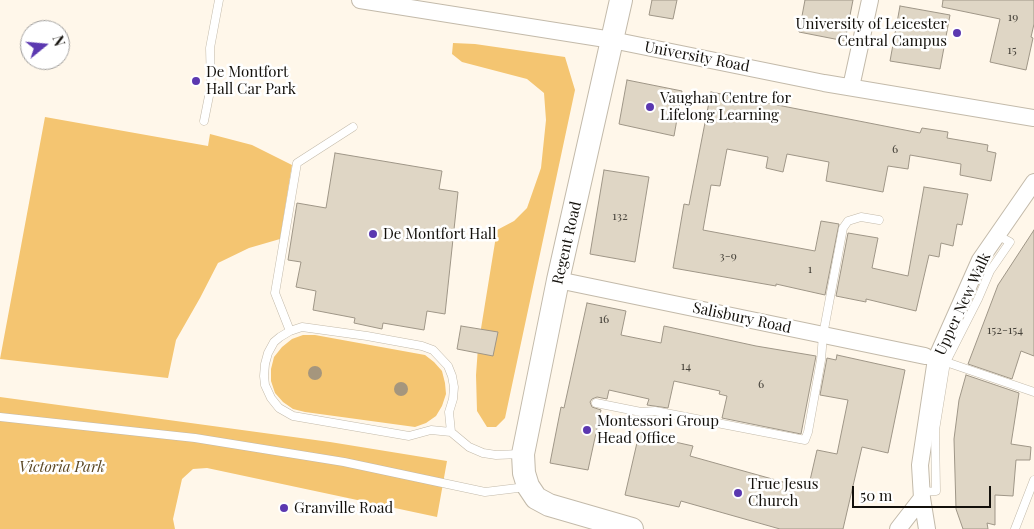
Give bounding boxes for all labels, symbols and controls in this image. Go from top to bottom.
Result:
house number: 19 [1008,10,1018,24]
place label: University of Leicester Central Campus [796,15,947,50]
north arrow [20,20,70,70]
marker: University of Leicester Central Campus [951,27,963,39]
text: N [48,33,69,48]
street label: University Road [643,38,751,76]
house number: 15 [1007,43,1017,57]
place label: De Montfort Hall Car Park [206,63,296,98]
marker: De Montfort Hall Car Park [190,75,202,87]
place label: Vaughan Centre for Lifelong Learning [660,89,791,124]
marker: Vaughan Centre for Lifelong Learning [644,101,656,113]
house number: 6 [892,142,898,156]
street label: Regent Road [549,200,585,286]
house number: 132 [612,209,628,223]
place label: De Montfort Hall [383,225,496,243]
marker: De Montfort Hall [367,228,379,240]
house number: 3-9 [719,249,737,263]
street label: Upper New Walk [931,250,995,358]
house number: 1 [808,262,812,276]
street label: Salisbury Road [691,299,793,337]
house number: 16 [599,312,609,326]
house number: 152-154 [987,323,1023,337]
house number: 14 [681,359,691,373]
house number: 6 [758,377,764,391]
place label: Montessori Group Head Office [597,412,719,447]
marker: Montessori Group Head Office [581,424,593,436]
park label: Victoria Park [19,458,105,476]
place label: True Jesus Church [748,475,818,510]
scale bar [854,476,993,508]
text: 50 m [860,485,892,505]
marker: True Jesus Church [732,487,744,499]
place label: Granville Road [294,499,393,517]
marker: Granville Road [278,502,290,514]

